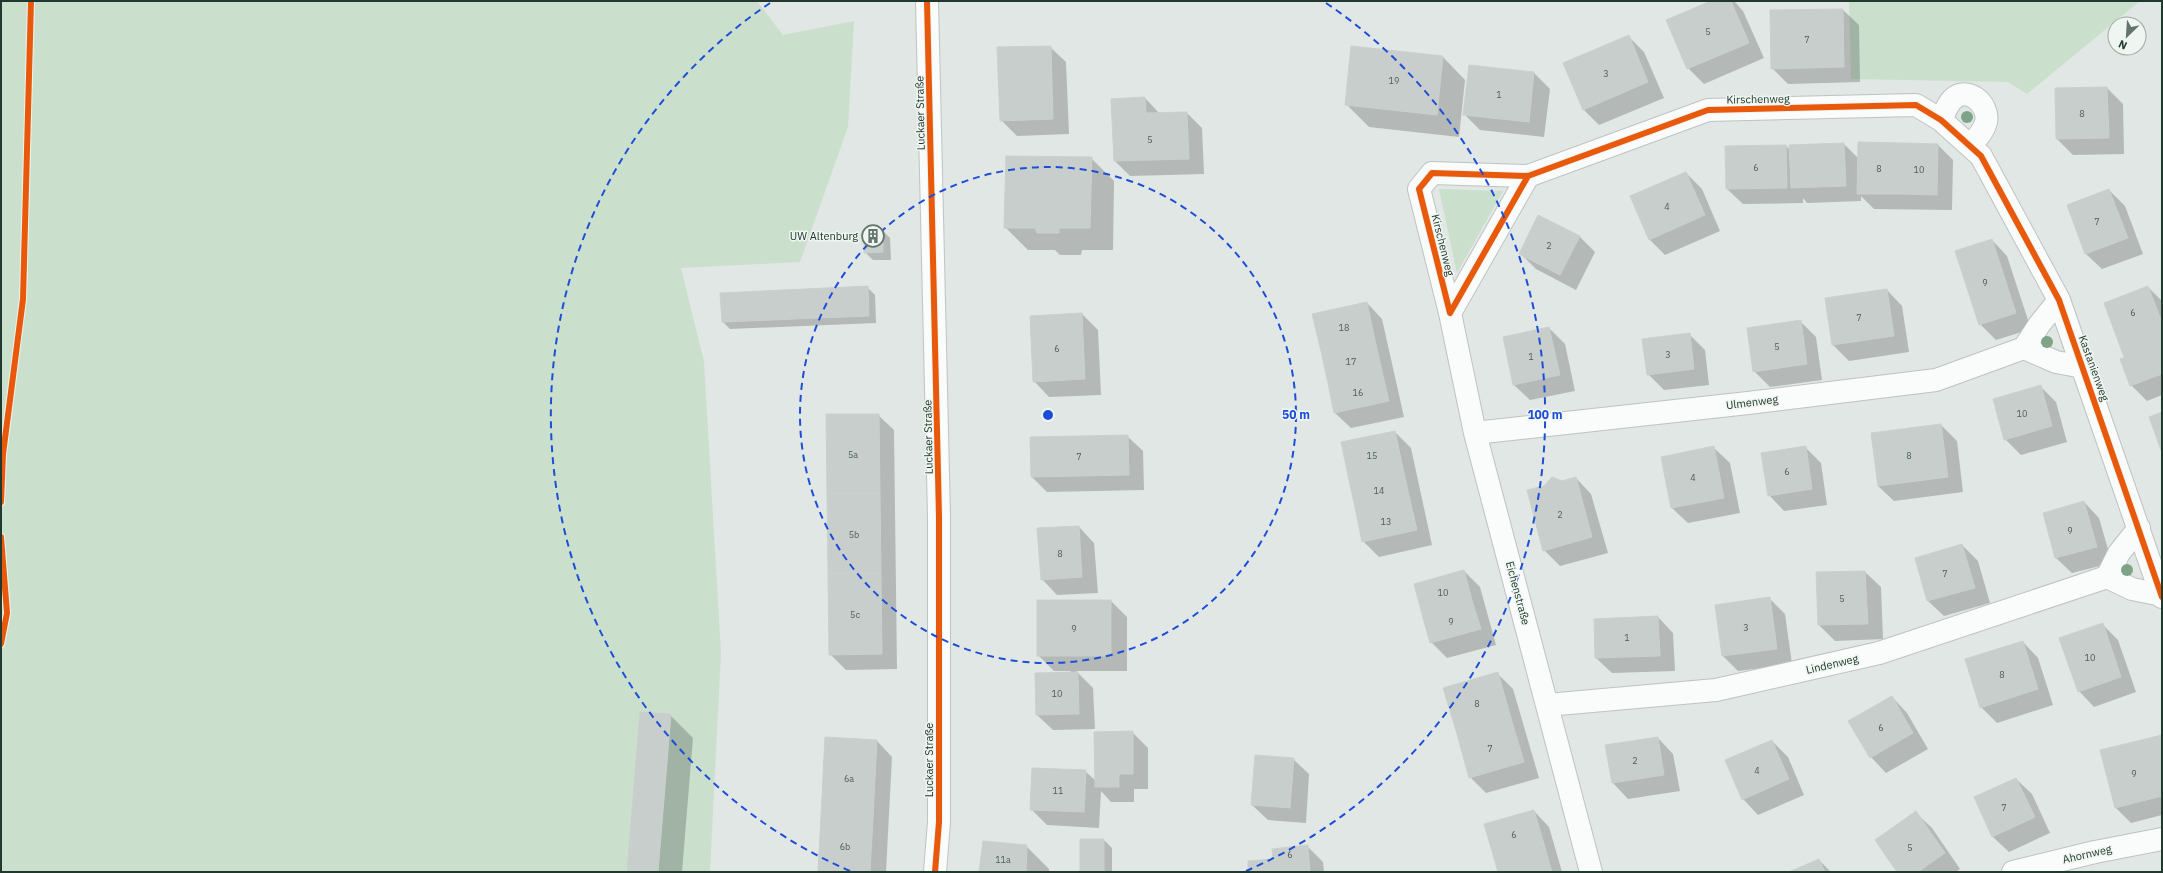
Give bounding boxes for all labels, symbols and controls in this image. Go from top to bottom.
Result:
north arrow [2107,16,2147,56]
house number: 5 [1705,26,1711,37]
house number: 7 [1804,34,1810,45]
text: N [2116,37,2129,53]
house number: 3 [1603,68,1609,79]
house number: 19 [1389,75,1399,86]
street label: Luckaer Straße [912,76,928,150]
house number: 1 [1496,89,1502,100]
street label: Kirschenweg [1726,91,1790,107]
house number: 8 [2079,108,2085,119]
house number: 5 [1147,134,1153,145]
house number: 6 [1753,162,1759,173]
house number: 8 [1876,163,1882,174]
house number: 10 [1914,164,1924,175]
house number: 4 [1664,201,1670,212]
street label: Kirschenweg [1429,213,1458,278]
house number: 7 [2094,216,2100,227]
building icon: UW Altenburg [860,223,886,249]
place label: UW Altenburg [790,229,858,243]
house number: 2 [1546,240,1552,251]
house number: 9 [1982,277,1988,288]
house number: 6 [2130,307,2136,318]
house number: 7 [1856,312,1862,323]
house number: 18 [1339,322,1349,333]
street label: Kastanienweg [2076,333,2112,403]
house number: 5 [1774,341,1780,352]
house number: 6 [1054,343,1060,354]
house number: 3 [1665,349,1671,360]
house number: 1 [1528,351,1534,362]
house number: 17 [1346,356,1356,367]
house number: 16 [1353,387,1363,398]
street label: Ulmenweg [1725,392,1779,412]
street label: Luckaer Straße [920,400,936,474]
text: 50 m [1282,407,1310,422]
text: 100 m [1527,407,1563,422]
centre of rings [1041,408,1055,422]
house number: 10 [2017,408,2027,419]
house number: 5a [848,449,858,460]
house number: 15 [1367,450,1377,461]
house number: 8 [1906,450,1912,461]
house number: 7 [1076,451,1082,462]
house number: 6 [1784,466,1790,477]
house number: 4 [1690,472,1696,483]
house number: 14 [1374,485,1384,496]
house number: 2 [1557,509,1563,520]
house number: 13 [1381,516,1391,527]
house number: 9 [2067,525,2073,536]
house number: 5b [849,529,859,540]
house number: 8 [1057,548,1063,559]
street label: Eichenstraße [1503,560,1533,626]
house number: 7 [1942,568,1948,579]
house number: 10 [1438,587,1448,598]
house number: 5 [1839,593,1845,604]
house number: 5c [850,609,860,620]
house number: 9 [1448,616,1454,627]
house number: 3 [1743,622,1749,633]
house number: 9 [1071,623,1077,634]
house number: 1 [1624,632,1630,643]
street label: Lindenweg [1804,651,1860,677]
house number: 10 [2085,652,2095,663]
house number: 8 [1999,669,2005,680]
house number: 10 [1052,688,1062,699]
house number: 8 [1474,698,1480,709]
house number: 6 [1878,722,1884,733]
street label: Luckaer Straße [922,723,936,797]
house number: 7 [1487,743,1493,754]
house number: 2 [1632,755,1638,766]
house number: 4 [1754,765,1760,776]
house number: 9 [2131,768,2137,779]
house number: 6a [844,773,854,784]
house number: 11 [1053,785,1063,796]
house number: 7 [2001,802,2007,813]
house number: 6 [1511,829,1517,840]
house number: 6b [840,841,850,852]
house number: 5 [1907,842,1913,853]
street label: Ahornweg [2061,842,2113,866]
house number: 6 [1287,849,1293,860]
house number: 11a [995,854,1011,865]

